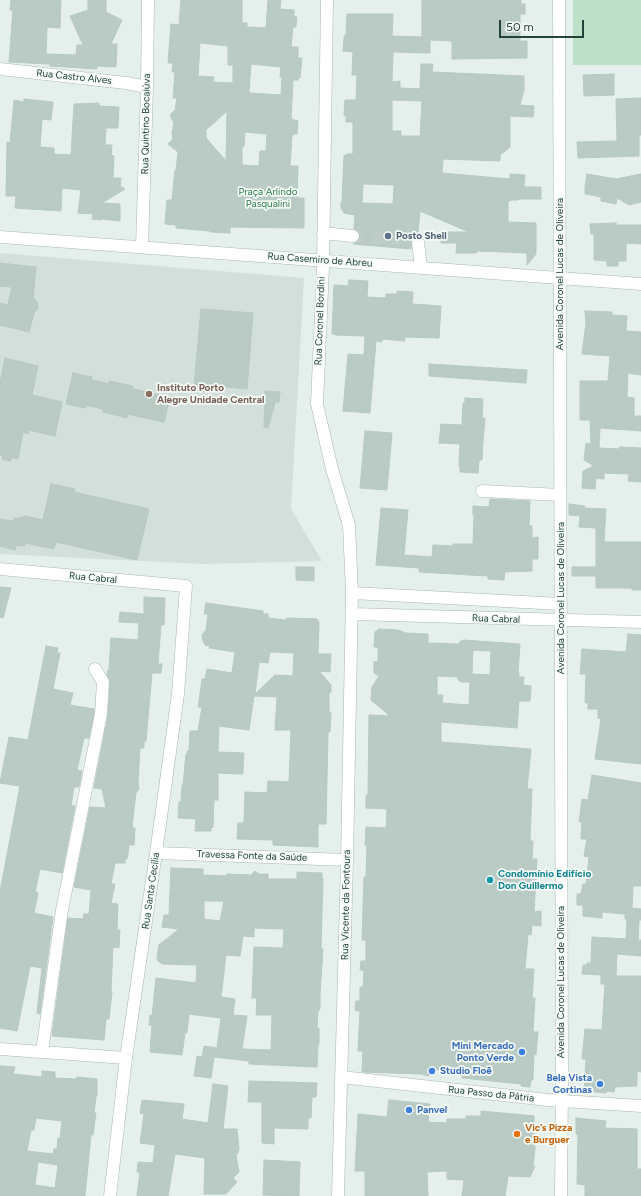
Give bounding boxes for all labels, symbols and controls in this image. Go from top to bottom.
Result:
scale bar [501,12,586,38]
text: 50 m [506,20,534,34]
street label: Rua Castro Alves [36,67,112,87]
street label: Rua Quintino Bocaiúva [139,73,153,175]
park label: Praça Arlindo Pasqualini [238,186,298,210]
street label: Avenida Coronel Lucas de Oliveira [554,198,566,350]
place label: Posto Shell [396,230,447,242]
marker: Posto Shell [383,231,393,241]
street label: Rua Casemiro de Abreu [267,250,373,270]
street label: Rua Coronel Bordini [312,276,328,366]
place label: Instituto Porto Alegre Unidade Central [157,382,264,406]
marker: Instituto Porto Alegre Unidade Central [144,389,154,399]
street label: Avenida Coronel Lucas de Oliveira [555,522,567,674]
street label: Rua Cabral [68,570,118,586]
street label: Rua Cabral [472,612,520,626]
street label: Travessa Fonte da Saúde [196,848,308,864]
street label: Rua Vicente da Fontoura [339,850,353,960]
street label: Rua Santa Cecília [140,852,162,930]
place label: Condomínio Edifício Don Guillermo [498,868,591,892]
marker: Condomínio Edifício Don Guillermo [485,875,495,885]
street label: Avenida Coronel Lucas de Oliveira [555,906,567,1058]
place label: Mini Mercado Ponto Verde [452,1040,514,1064]
marker: Mini Mercado Ponto Verde [517,1047,527,1057]
place label: Studio Floē [440,1065,492,1077]
marker: Studio Floē [427,1066,437,1076]
place label: Bela Vista Cortinas [546,1072,592,1096]
marker: Bela Vista Cortinas [595,1079,605,1089]
street label: Rua Passo da Pátria [447,1084,535,1104]
place label: Panvel [417,1104,447,1116]
marker: Panvel [404,1105,414,1115]
place label: Vic’s Pizza e Burguer [525,1122,572,1146]
marker: Vic’s Pizza e Burguer [512,1129,522,1139]

